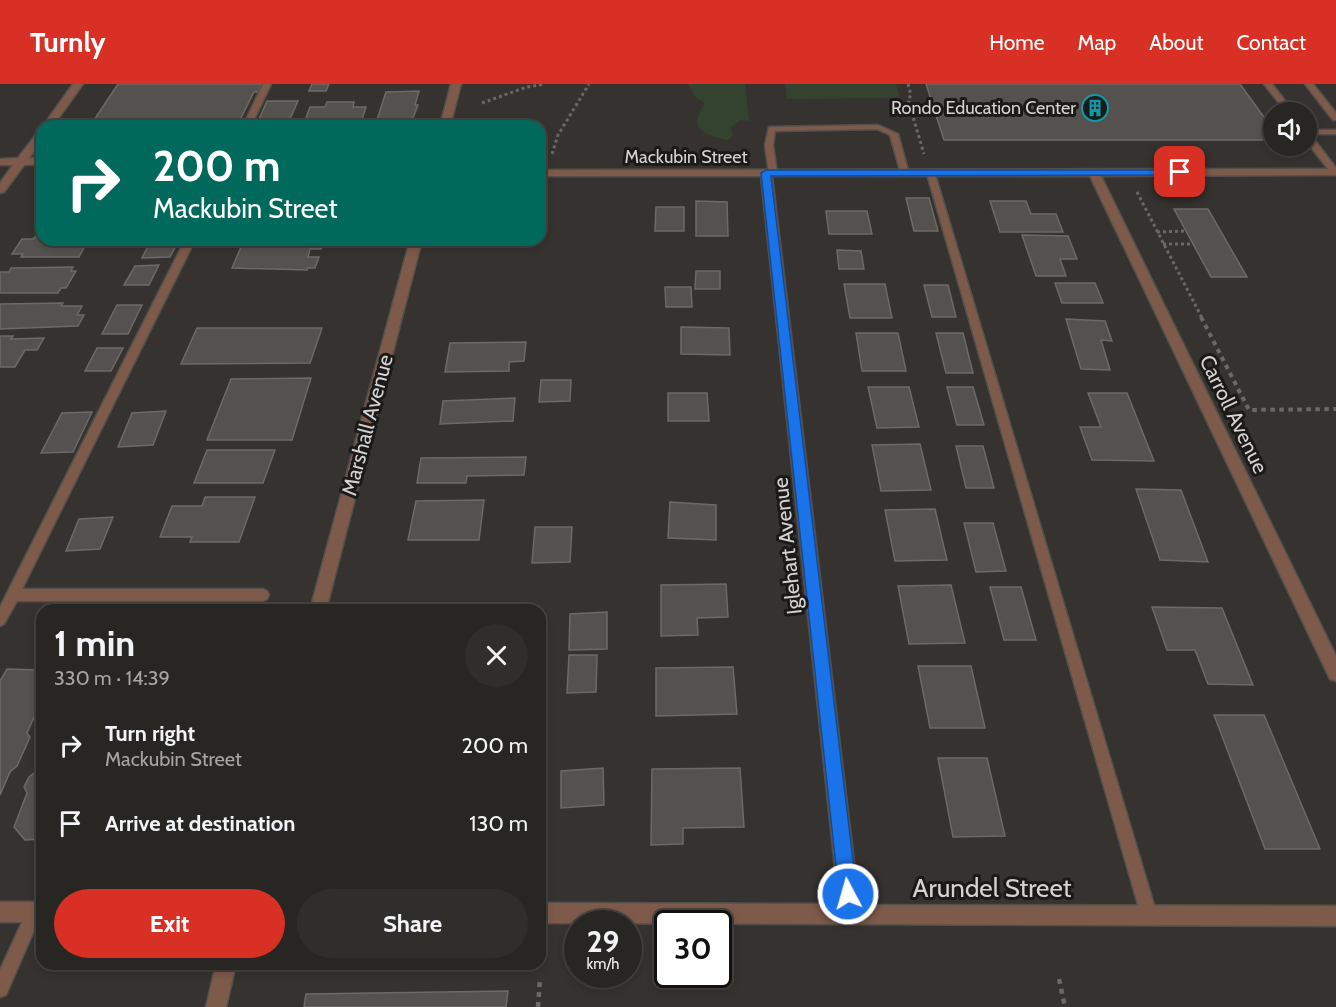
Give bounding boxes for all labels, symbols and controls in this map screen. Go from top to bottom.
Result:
text: Turnly [30,25,106,59]
text: Home [989,30,1045,55]
text: Map [1078,30,1116,55]
text: About [1149,30,1203,55]
text: Contact [1236,30,1306,55]
building icon: Rondo Education Center [1080,93,1110,123]
place label: Rondo Education Center [891,97,1076,119]
map controls [1263,102,1317,156]
button: sound [1263,102,1317,156]
text: 200 m [153,140,280,192]
icon: right [54,144,132,222]
street label: Mackubin Street [625,146,748,168]
pin [1154,146,1205,197]
icon: arrive [1163,155,1196,188]
text: Mackubin Street [153,192,338,225]
street label: Marshall Avenue [336,351,398,498]
street label: Carroll Avenue [1195,351,1274,478]
street label: Iglehart Avenue [767,476,807,616]
text: 1 min [54,621,135,665]
button: close [465,624,528,687]
text: 330 m · 14:39 [54,666,170,690]
text: Turn right [105,720,195,747]
icon: right [54,729,87,762]
text: 200 m [462,732,528,759]
text: Mackubin Street [105,747,242,771]
icon: arrive [54,807,87,840]
text: Arrive at destination [105,810,295,837]
text: 130 m [469,810,528,837]
position arrow [816,862,880,926]
street label: Arundel Street [913,872,1072,904]
button: Exit [54,889,285,958]
button: Share [297,889,528,958]
speed limit sign: 30 [654,910,732,988]
text: 29 [587,923,619,960]
text: km/h [587,955,619,973]

